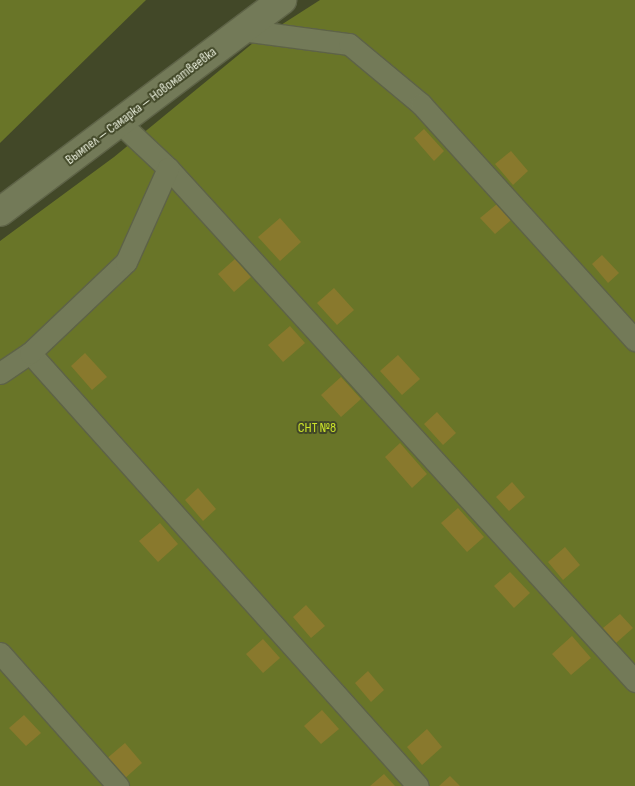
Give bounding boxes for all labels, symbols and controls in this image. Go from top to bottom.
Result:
street label: Вымпел — Самарка — Новоматвеевка [62,44,220,168]
park label: СНТ №8 [298,420,336,436]

